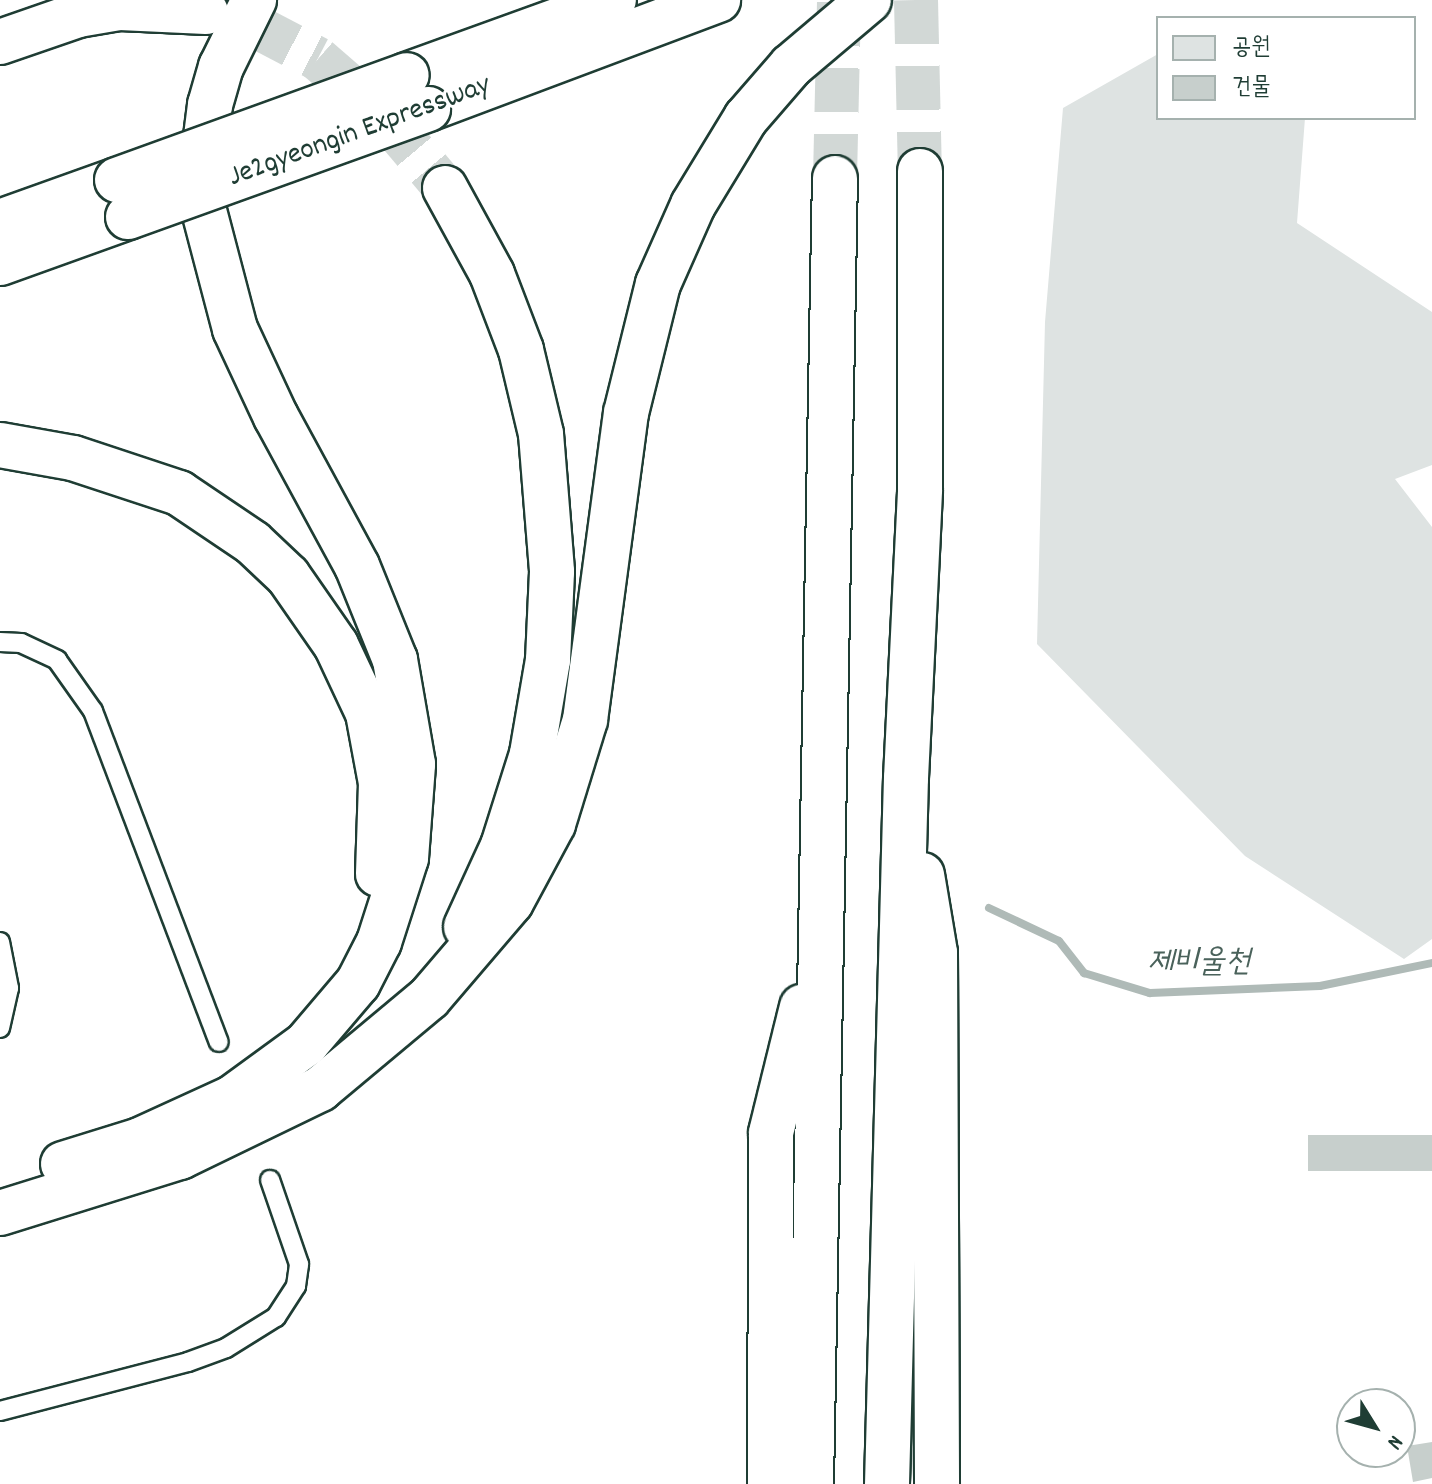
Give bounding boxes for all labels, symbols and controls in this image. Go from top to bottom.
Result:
legend [1156,16,1416,120]
text: 공원 [1232,31,1271,65]
street label: Je2gyeongin Expressway [224,69,496,197]
text: 건물 [1232,71,1271,105]
water label: 제비울천 [1148,945,1250,983]
north arrow [1336,1388,1416,1468]
text: N [1378,1428,1410,1455]

